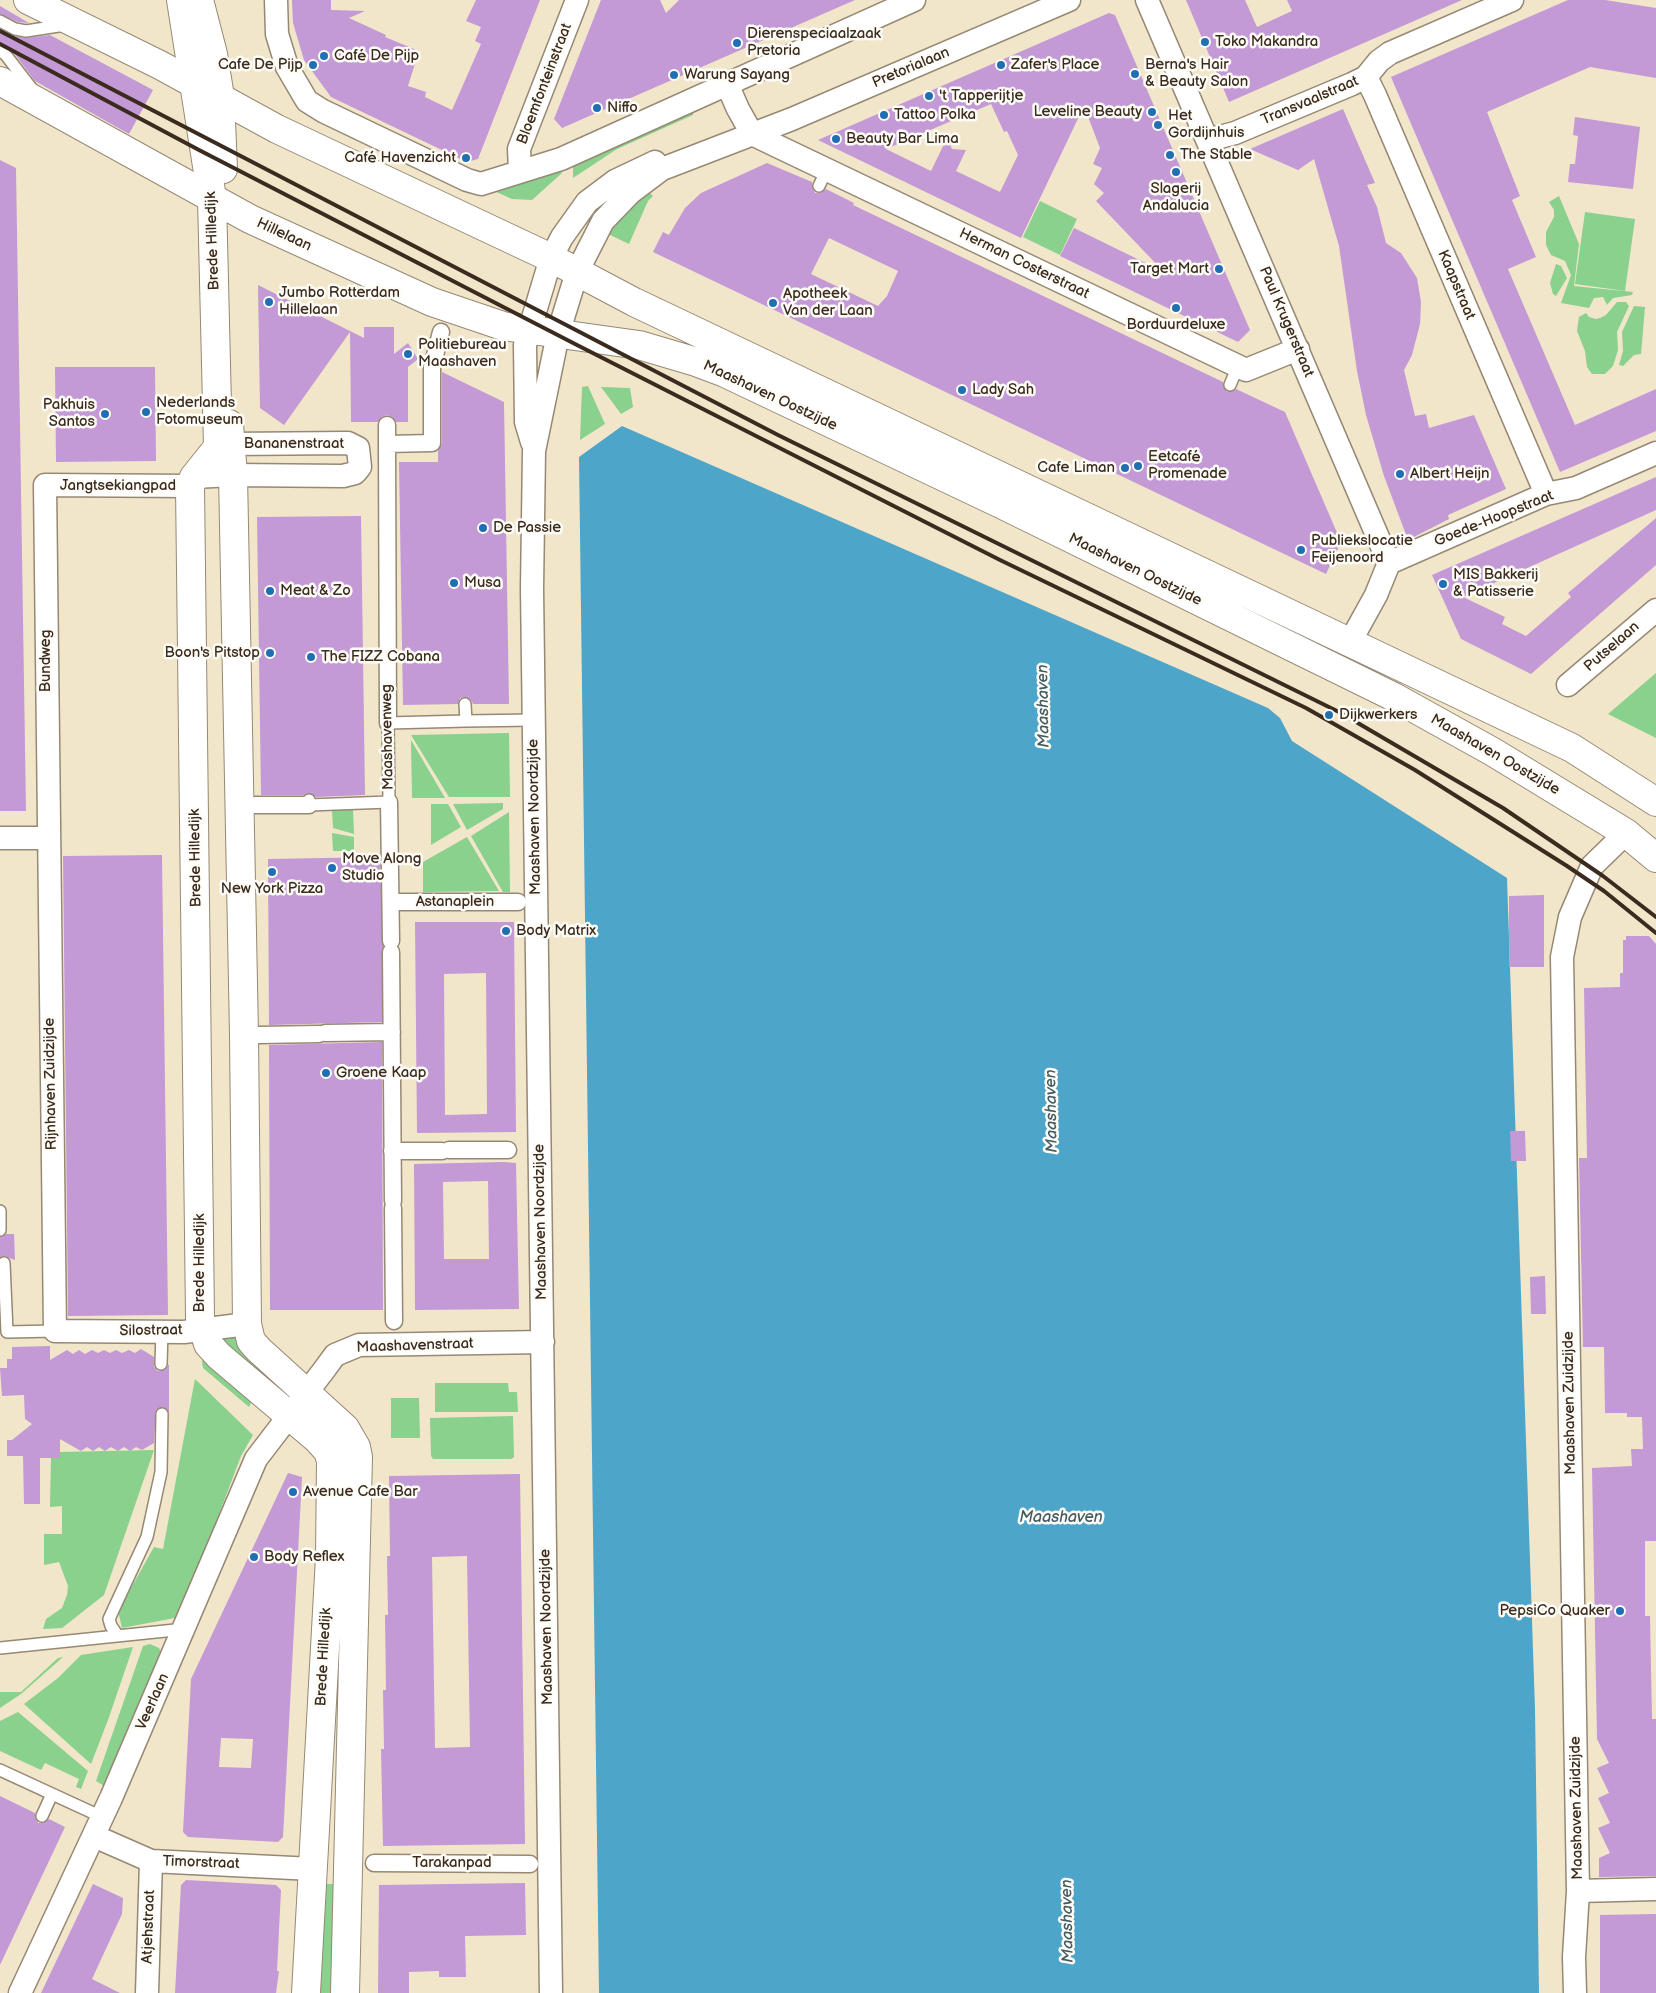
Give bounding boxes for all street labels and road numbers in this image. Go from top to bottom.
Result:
street label: Bloemfonteinstraat [514,21,576,147]
street label: Pretorialaan [870,44,952,92]
street label: Transvaalstraat [1259,72,1361,130]
street label: Brede Hilledijk [202,191,224,291]
street label: Hillelaan [254,214,314,256]
street label: Herman Costerstraat [956,225,1092,303]
street label: Kaapstraat [1433,247,1479,323]
street label: Paul Krugerstraat [1255,264,1317,380]
street label: Maashaven Oostzijde [700,357,840,435]
street label: Bananenstraat [244,435,344,453]
street label: Jangtsekiangpad [60,477,176,495]
street label: Goede-Hoopstraat [1432,487,1556,551]
street label: Maashaven Oostzijde [1065,530,1205,610]
street label: Putselaan [1581,618,1643,676]
street label: Bundweg [37,630,55,692]
street label: Maashavenweg [378,684,398,790]
street label: Maashaven Oostzijde [1427,711,1563,799]
street label: Maashaven Noordzijde [525,739,545,895]
street label: Brede Hilledijk [186,808,206,908]
street label: Astanaplein [416,893,494,911]
street label: Rijnhaven Zuidzijde [41,1018,61,1150]
street label: Maashaven Noordzijde [531,1144,551,1300]
street label: Brede Hilledijk [191,1214,209,1312]
street label: Silostraat [119,1321,183,1341]
street label: Maashaven Zuidzijde [1560,1331,1580,1475]
street label: Maashavenstraat [356,1335,474,1357]
street label: Maashaven Noordzijde [537,1549,557,1705]
street label: Brede Hilledijk [312,1607,336,1707]
street label: Veerlaan [133,1671,173,1733]
street label: Maashaven Zuidzijde [1567,1736,1587,1880]
street label: Timorstraat [162,1853,240,1873]
street label: Tarakanpad [412,1854,492,1872]
street label: Atjehstraat [139,1890,159,1964]

